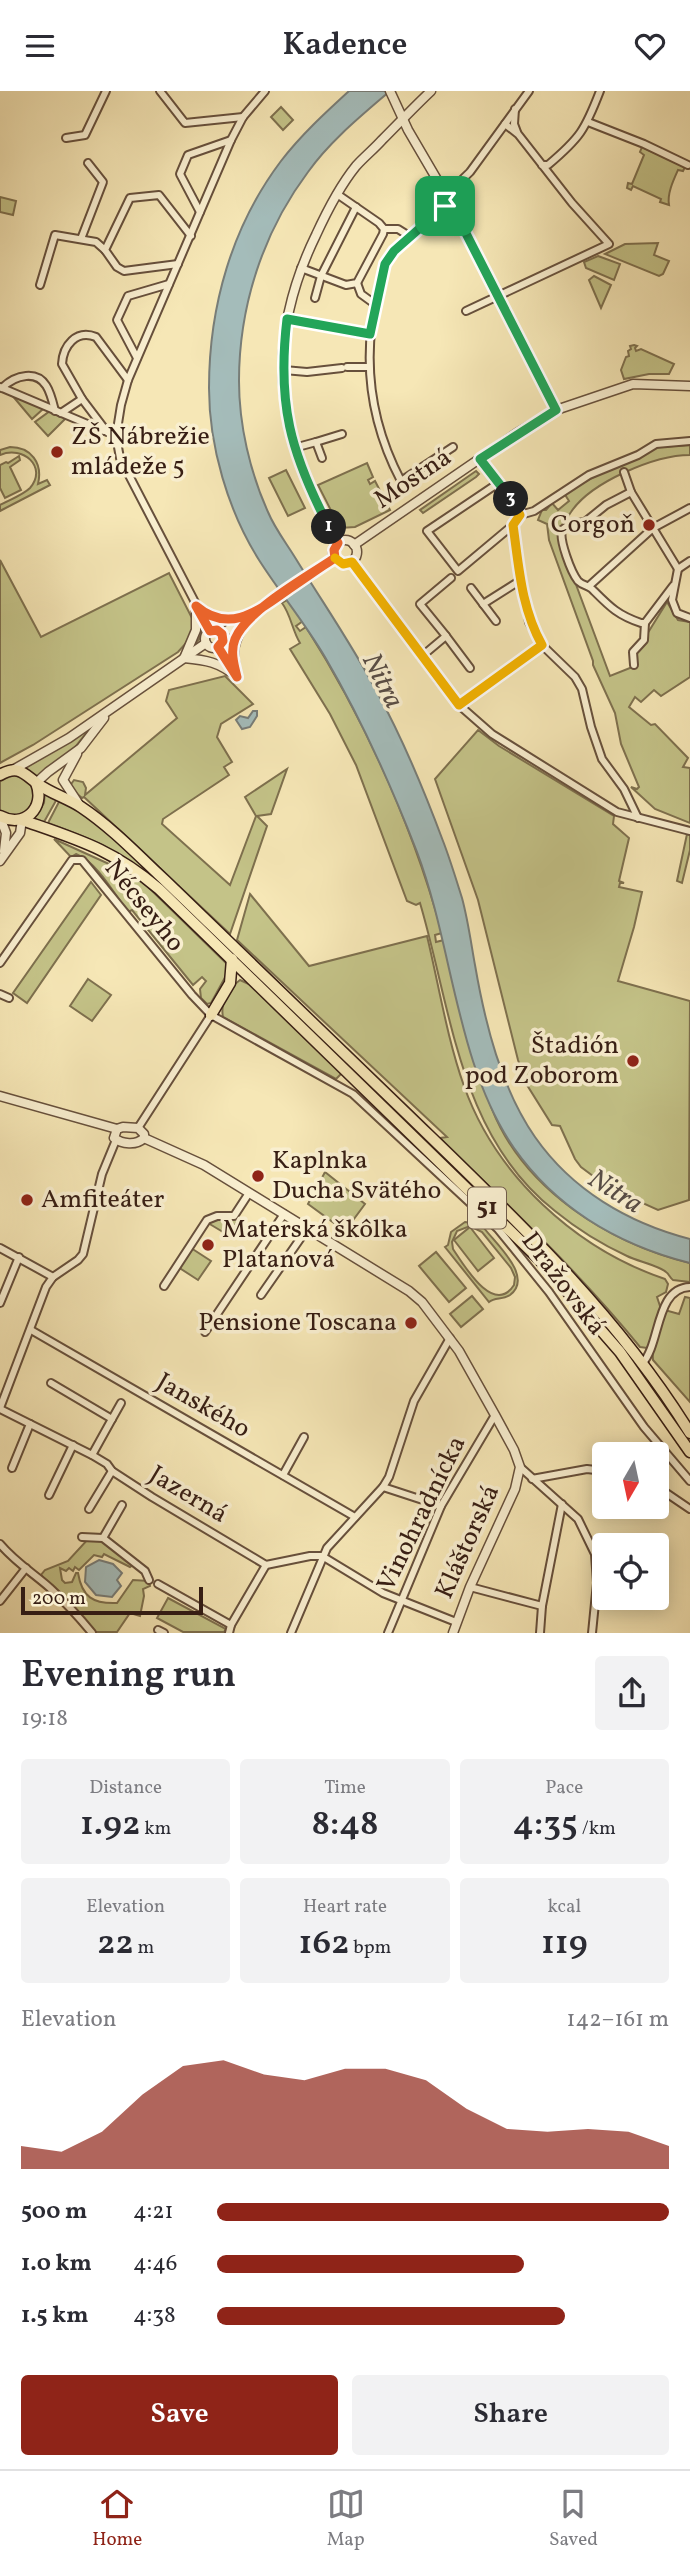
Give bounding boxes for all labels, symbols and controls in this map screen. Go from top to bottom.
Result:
text: Kadence [283,24,407,68]
icon: menu [21,27,59,65]
icon: heart [631,27,669,65]
pin [415,176,475,236]
icon: arrive [426,187,464,225]
place label: ZŠ Nábrežie mládeže 5 [71,419,210,485]
street label: Mostná [367,440,459,518]
marker: ZŠ Nábrežie mládeže 5 [49,444,65,460]
pin: 3 [494,481,528,517]
text: 3 [506,485,515,511]
place label: Corgoň [551,507,635,543]
pin: 1 [312,509,346,544]
text: 1 [325,513,332,539]
marker: Corgoň [641,517,657,533]
water label: Nitra [352,646,412,716]
street label: Nécseyho [95,852,193,960]
place label: Štadión pod Zoborom [465,1028,619,1094]
marker: Štadión pod Zoborom [625,1053,641,1069]
place label: Kaplnka Ducha Svätého [272,1143,441,1209]
water label: Nitra [580,1160,650,1224]
marker: Kaplnka Ducha Svätého [250,1168,266,1184]
place label: Amfiteáter [41,1182,165,1218]
road number: 51 [468,1188,506,1229]
marker: Amfiteáter [19,1192,35,1208]
place label: Materská škôlka Platanová [222,1212,408,1278]
street label: Dražovská [512,1225,614,1343]
marker: Materská škôlka Platanová [200,1237,216,1253]
place label: Pensione Toscana [198,1305,397,1341]
marker: Pensione Toscana [403,1315,419,1331]
street label: Janského [149,1365,257,1447]
street label: Vinohradnícka [369,1430,475,1598]
north arrow [592,1442,668,1519]
map controls [592,1442,669,1610]
street label: Jazerná [142,1457,234,1533]
street label: Kláštorská [427,1479,509,1605]
button: locate [592,1533,669,1610]
scale bar [21,1583,203,1615]
text: 200 m [32,1586,86,1612]
text: Evening run [21,1650,236,1703]
button: share [595,1656,669,1730]
text: 19:18 [21,1703,68,1735]
text: Distance [89,1775,162,1801]
text: Time [324,1775,366,1801]
text: Pace [545,1775,583,1801]
text: 1.92 [80,1801,140,1849]
text: 8:48 [311,1801,379,1849]
text: 4:35 [513,1801,578,1849]
text: km [140,1816,171,1842]
text: /km [578,1816,616,1842]
text: Elevation [86,1894,165,1920]
text: Heart rate [303,1894,387,1920]
text: kcal [547,1894,581,1920]
text: 22 [97,1920,134,1968]
text: 162 [299,1920,349,1968]
text: 119 [541,1920,588,1968]
text: m [134,1935,154,1961]
text: bpm [349,1935,391,1961]
text: Elevation [21,2004,117,2036]
text: 142–161 m [567,2004,669,2036]
text: 500 m [21,2196,87,2228]
text: 4:21 [133,2196,173,2228]
text: 1.0 km [21,2248,92,2280]
text: 4:46 [133,2248,177,2280]
text: 1.5 km [21,2300,88,2332]
text: 4:38 [133,2300,176,2332]
button: Save [21,2375,338,2455]
button: Share [352,2375,669,2455]
tab: Home [92,2485,142,2553]
tab: Map [327,2485,365,2553]
tab: Saved [549,2485,598,2553]

